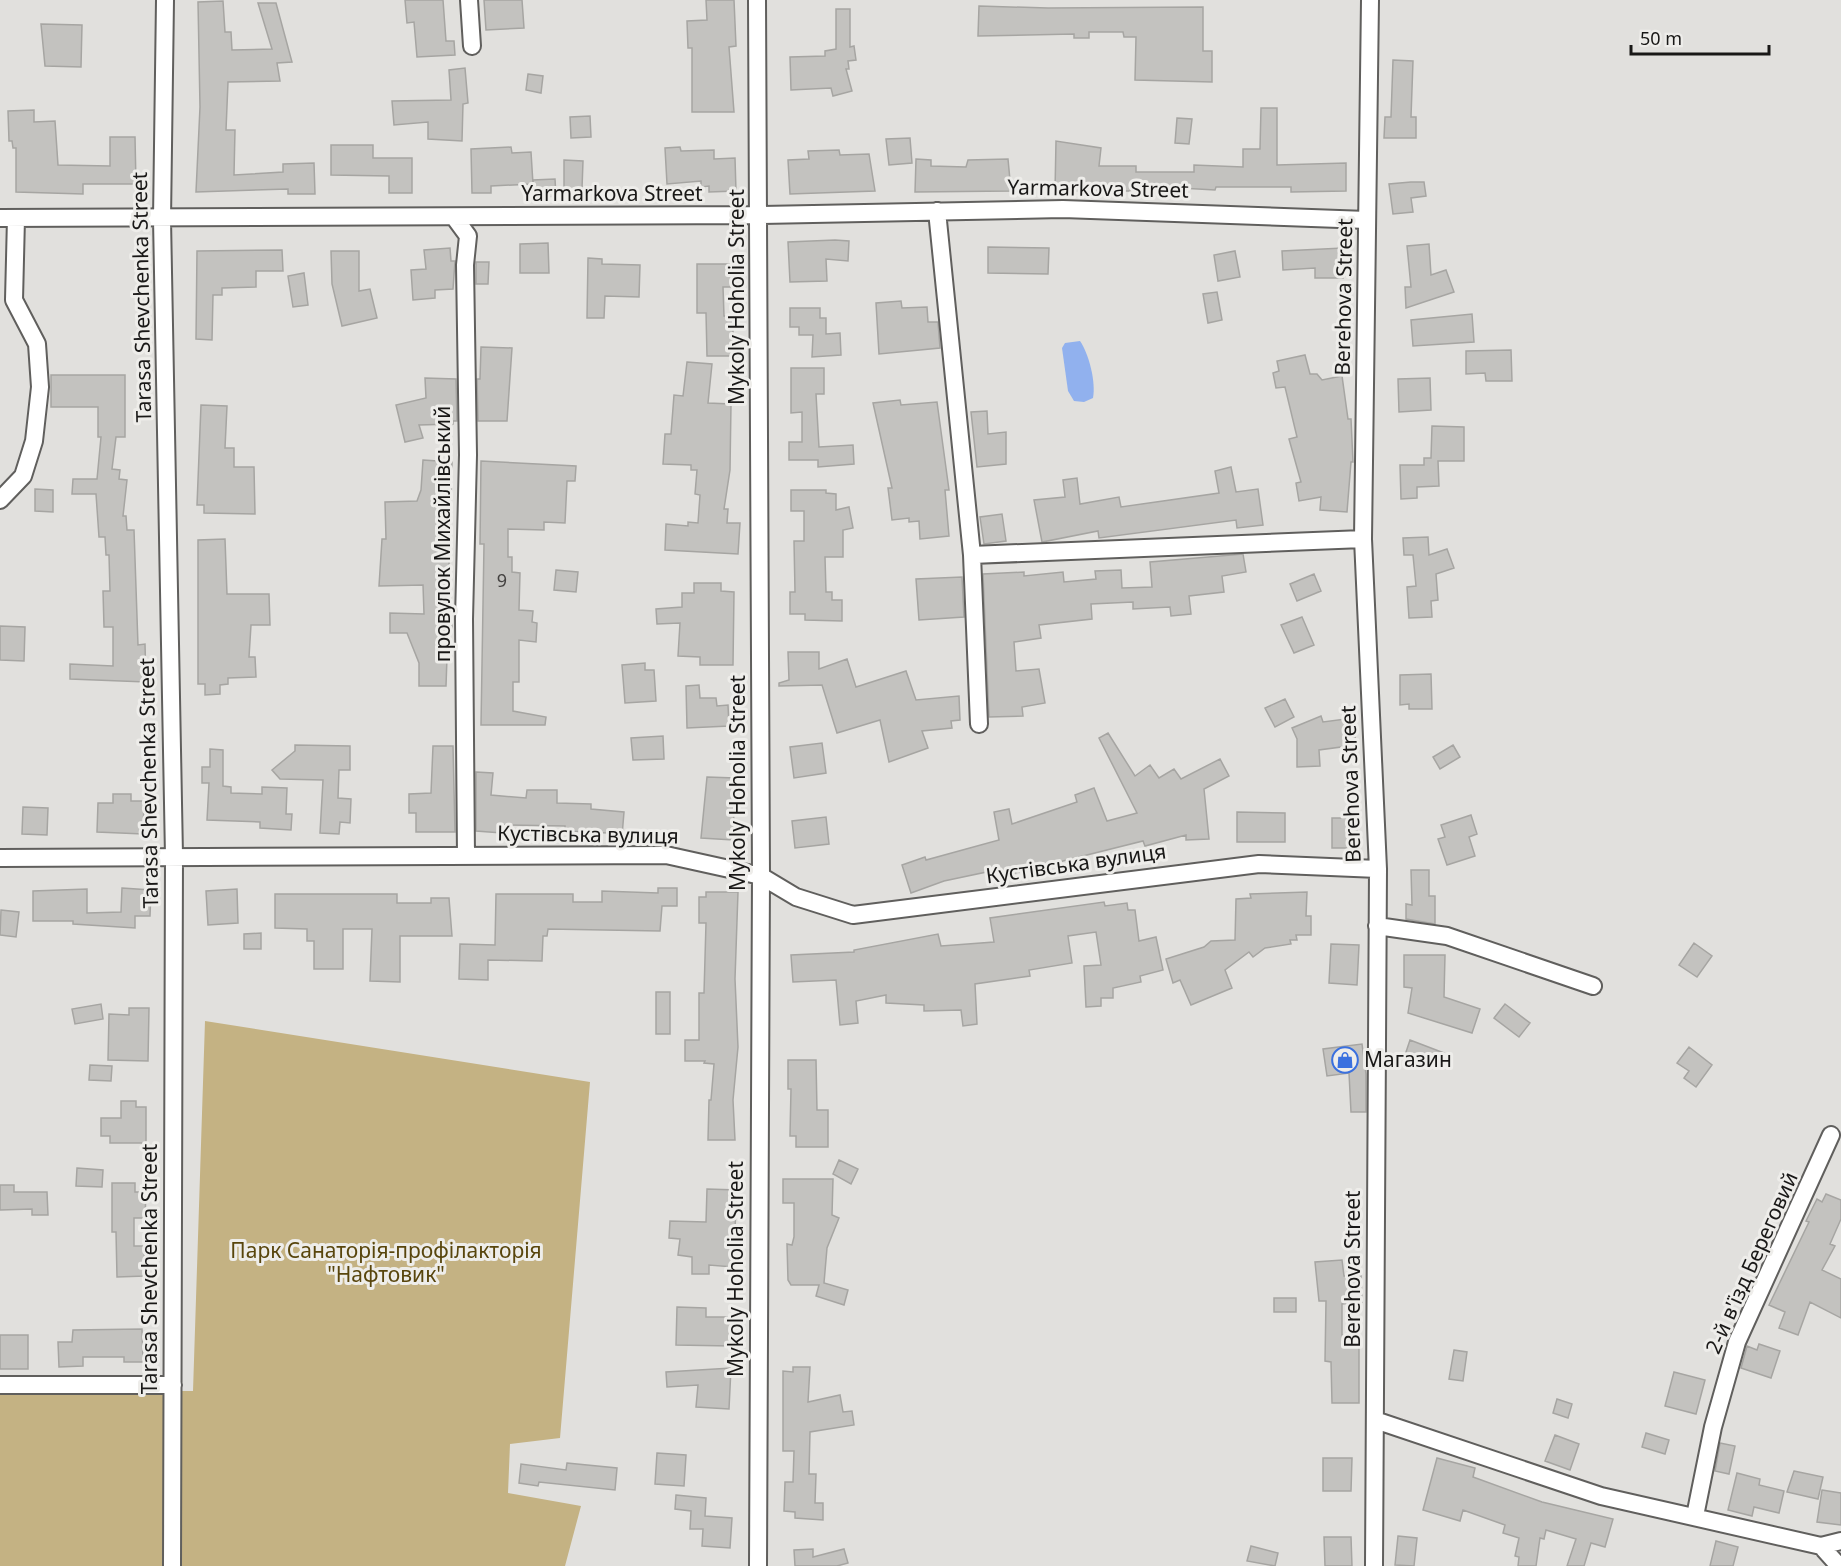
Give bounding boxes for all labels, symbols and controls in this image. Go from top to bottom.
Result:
scale bar [1631,18,1769,56]
text: 50 m [1640,26,1682,50]
street label: Tarasa Shevchenka Street [125,171,157,423]
street label: Yarmarkova Street [1007,172,1189,204]
street label: Yarmarkova Street [521,179,703,207]
street label: Mykoly Hoholia Street [722,189,750,405]
street label: Berehova Street [1328,218,1358,376]
street label: провулок Михайлівський [428,406,456,662]
house number: 9 [497,568,507,592]
street label: Tarasa Shevchenka Street [132,657,164,909]
street label: Mykoly Hoholia Street [723,675,751,891]
street label: Berehova Street [1333,704,1367,863]
street label: Кустівська вулиця [497,818,679,850]
street label: Кустівська вулиця [984,837,1168,890]
shop icon: Магазин [1330,1045,1360,1075]
place label: Магазин [1364,1045,1452,1073]
street label: Tarasa Shevchenka Street [135,1143,163,1394]
street label: Mykoly Hoholia Street [721,1161,749,1377]
street label: 2-й в'їзд Береговий [1698,1167,1804,1358]
street label: Berehova Street [1338,1190,1366,1348]
park label: Парк Санаторія-профілакторія "Нафтовик" [230,1236,542,1288]

